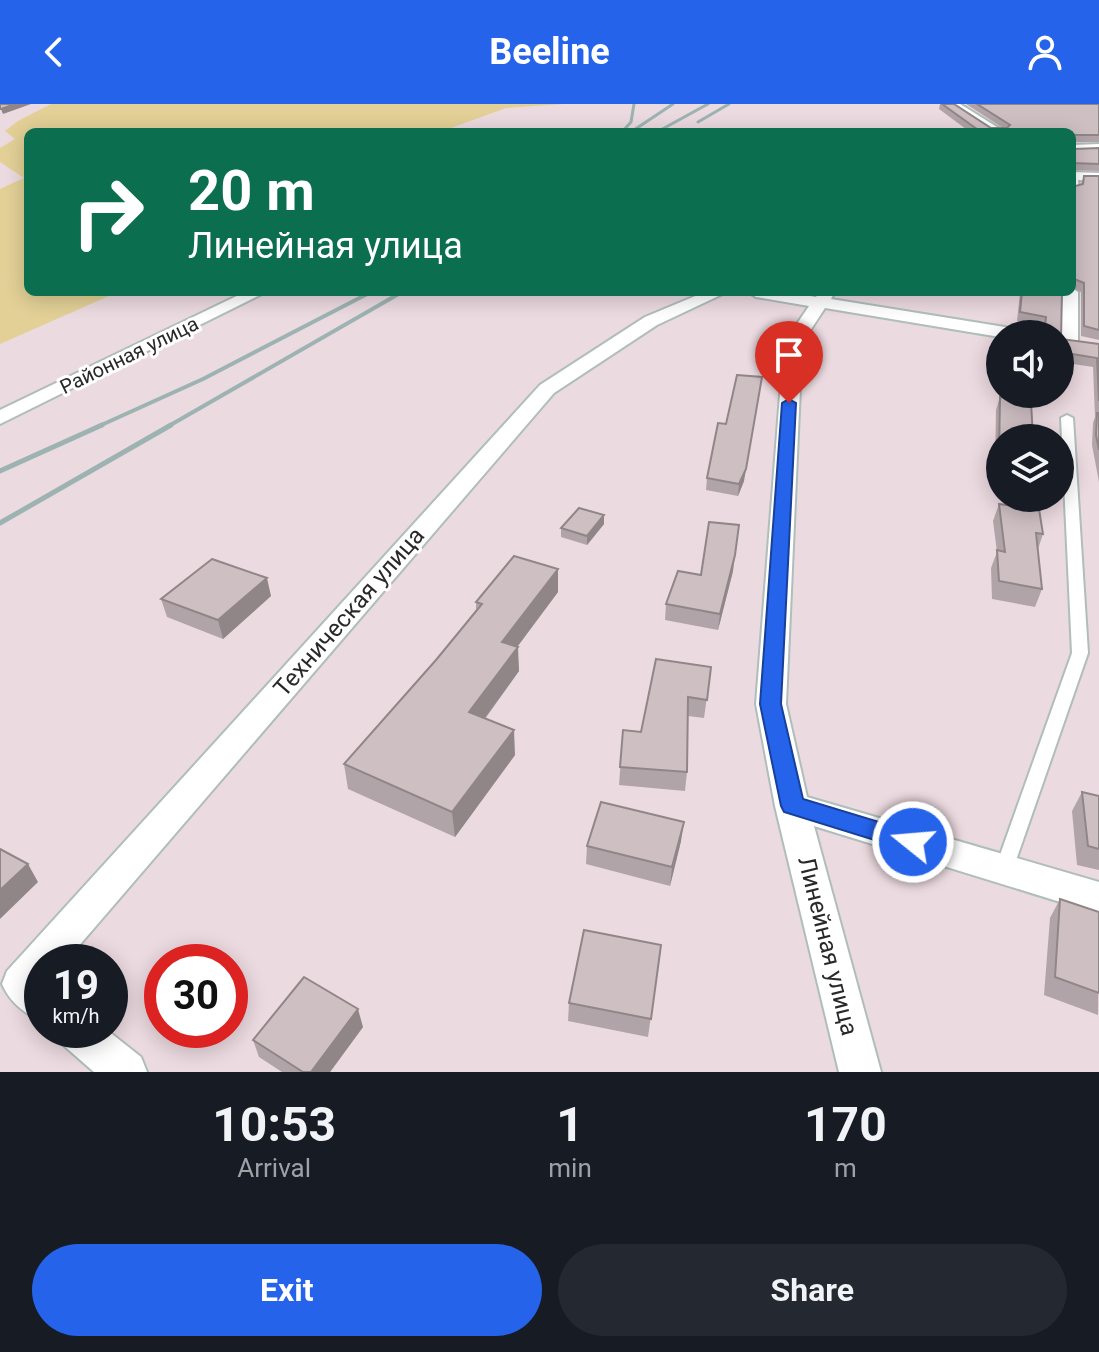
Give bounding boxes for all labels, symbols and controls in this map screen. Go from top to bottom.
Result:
icon: back [32,30,76,74]
icon: person [1023,30,1067,74]
text: Beeline [489,31,610,73]
text: 20 m [188,158,315,224]
icon: right [56,160,160,264]
text: Линейная улица [188,225,463,267]
street label: Районная улица [56,311,202,399]
map controls [986,320,1074,512]
button: sound [986,320,1074,408]
pin [755,321,823,403]
icon: arrive [767,333,811,377]
button: layers [986,424,1074,512]
street label: Техническая улица [268,522,430,702]
position arrow [871,800,955,884]
street label: Линейная улица [792,854,864,1038]
speed limit sign: 30 [144,944,248,1048]
text: 19 [53,962,99,1009]
text: km/h [53,1004,99,1028]
text: 10:53 [212,1096,336,1153]
text: 1 [556,1096,584,1153]
text: 170 [804,1096,887,1153]
text: Arrival [237,1153,311,1183]
text: min [548,1153,592,1183]
text: m [834,1153,857,1183]
button: Exit [32,1244,542,1336]
button: Share [558,1244,1067,1336]

